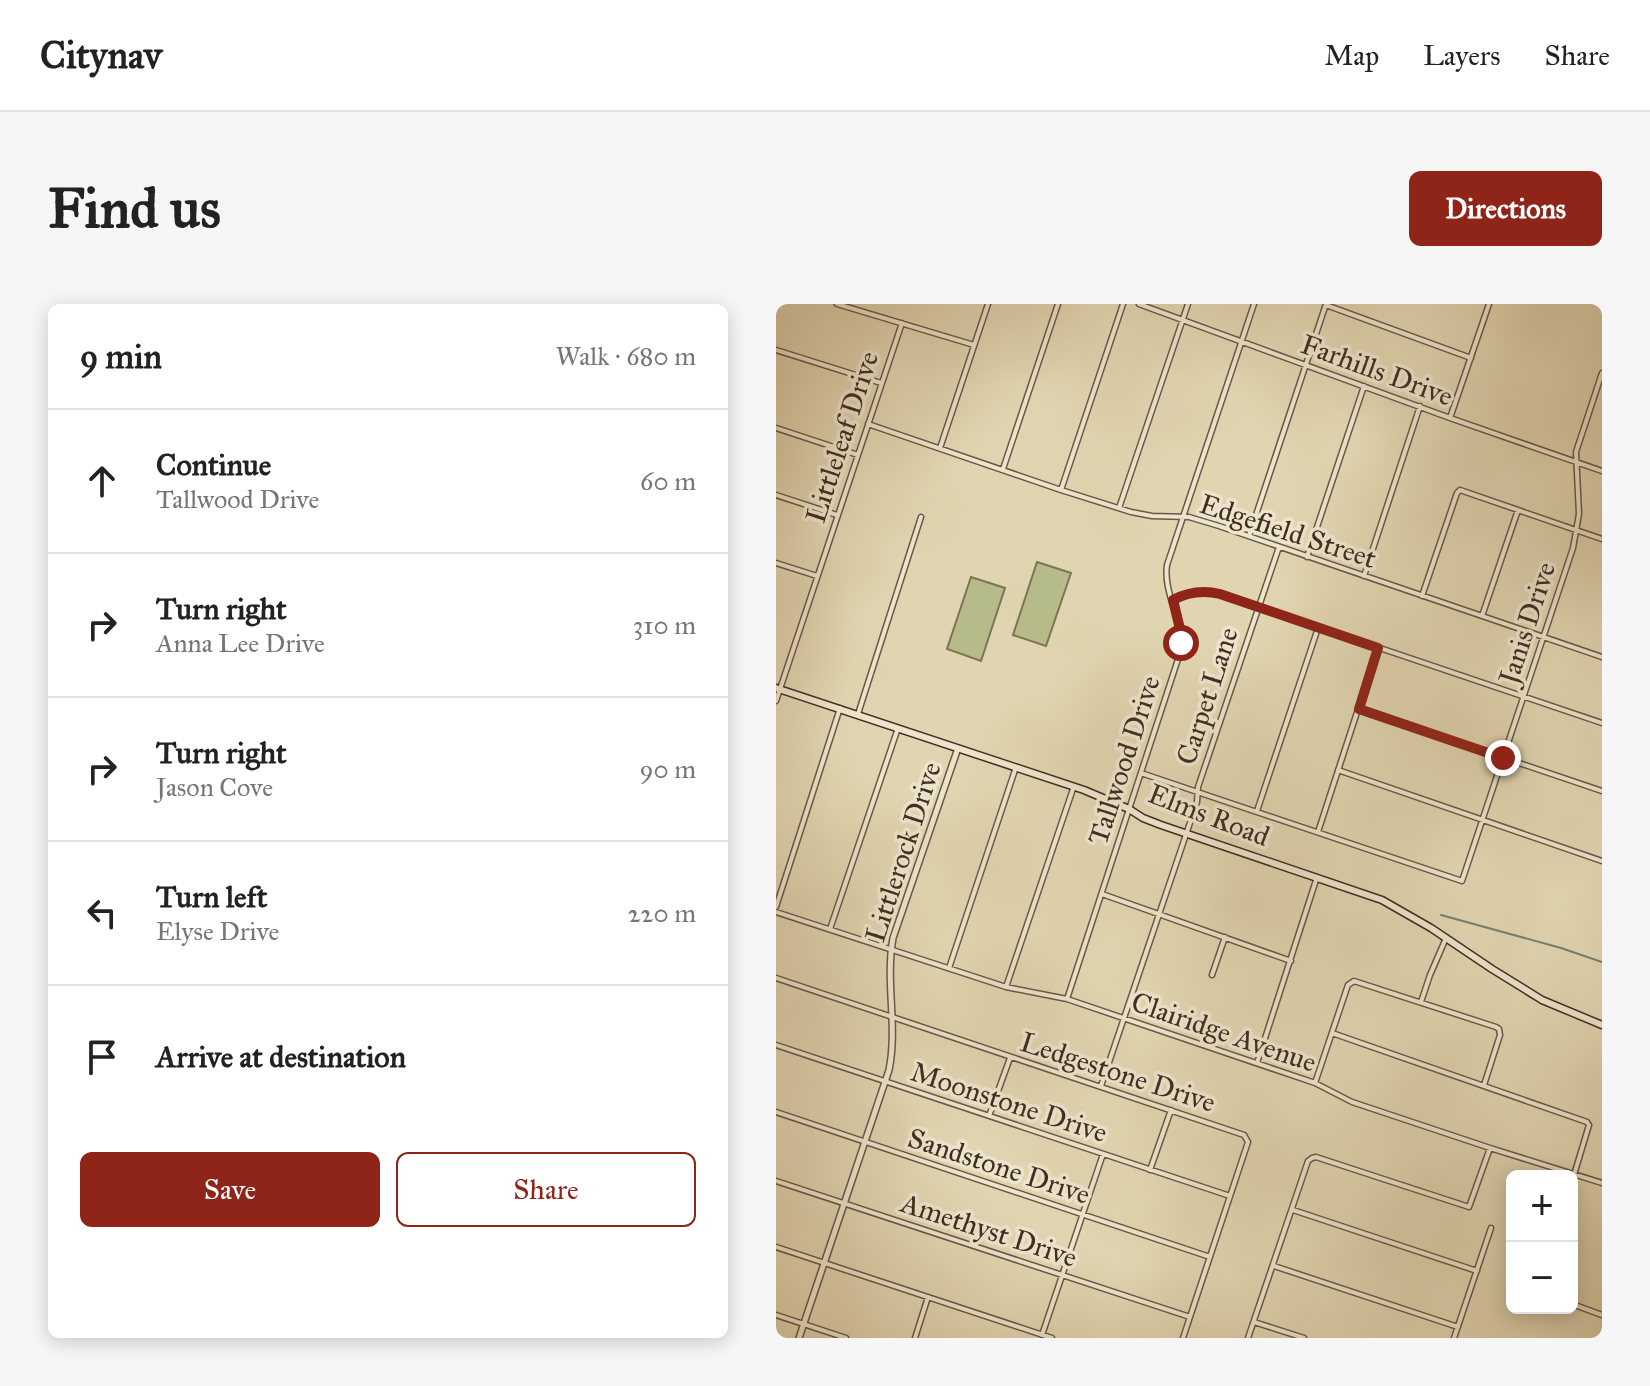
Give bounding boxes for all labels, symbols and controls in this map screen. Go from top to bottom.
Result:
text: Citynav [40,32,162,78]
text: Map [1324,38,1379,73]
text: Layers [1423,38,1501,73]
text: Share [1545,38,1610,73]
button: Directions [1409,171,1602,246]
text: Find us [48,174,221,242]
street label: Farhills Drive [1296,326,1458,414]
text: 9 min [80,336,162,377]
text: Walk · 680 m [556,340,696,372]
street label: Littleleaf Drive [798,347,886,527]
text: Continue [156,447,271,483]
icon: ahead [80,459,124,503]
text: 60 m [640,465,696,497]
text: Tallwood Drive [156,483,319,515]
street label: Edgefield Street [1195,486,1381,576]
street label: Janis Drive [1490,558,1563,691]
text: Turn right [156,591,287,627]
icon: right [80,603,124,647]
text: 310 m [633,609,696,641]
street label: Carpet Lane [1168,623,1246,769]
route start [1163,625,1199,661]
text: Anna Lee Drive [156,627,325,659]
street label: Tallwood Drive [1080,671,1168,849]
text: Turn right [156,735,287,771]
route end [1485,740,1521,776]
icon: right [80,747,124,791]
text: 90 m [639,753,696,785]
street label: Littlerock Drive [857,757,949,947]
text: Jason Cove [156,771,273,803]
street label: Elms Road [1143,776,1275,854]
text: Turn left [156,879,267,915]
icon: left [80,891,124,935]
text: 220 m [628,897,696,929]
text: Elyse Drive [156,915,279,947]
street label: Clairidge Avenue [1127,984,1321,1080]
street label: Ledgestone Drive [1016,1024,1220,1120]
icon: arrive [80,1035,124,1079]
text: Arrive at destination [156,1039,406,1075]
street label: Moonstone Drive [906,1054,1112,1150]
street label: Sandstone Drive [904,1120,1094,1212]
button: Save [80,1152,380,1227]
button: Share [396,1152,696,1227]
map controls [1506,1170,1578,1314]
button: + [1506,1170,1578,1242]
street label: Amethyst Drive [896,1185,1081,1275]
button: − [1506,1242,1578,1314]

